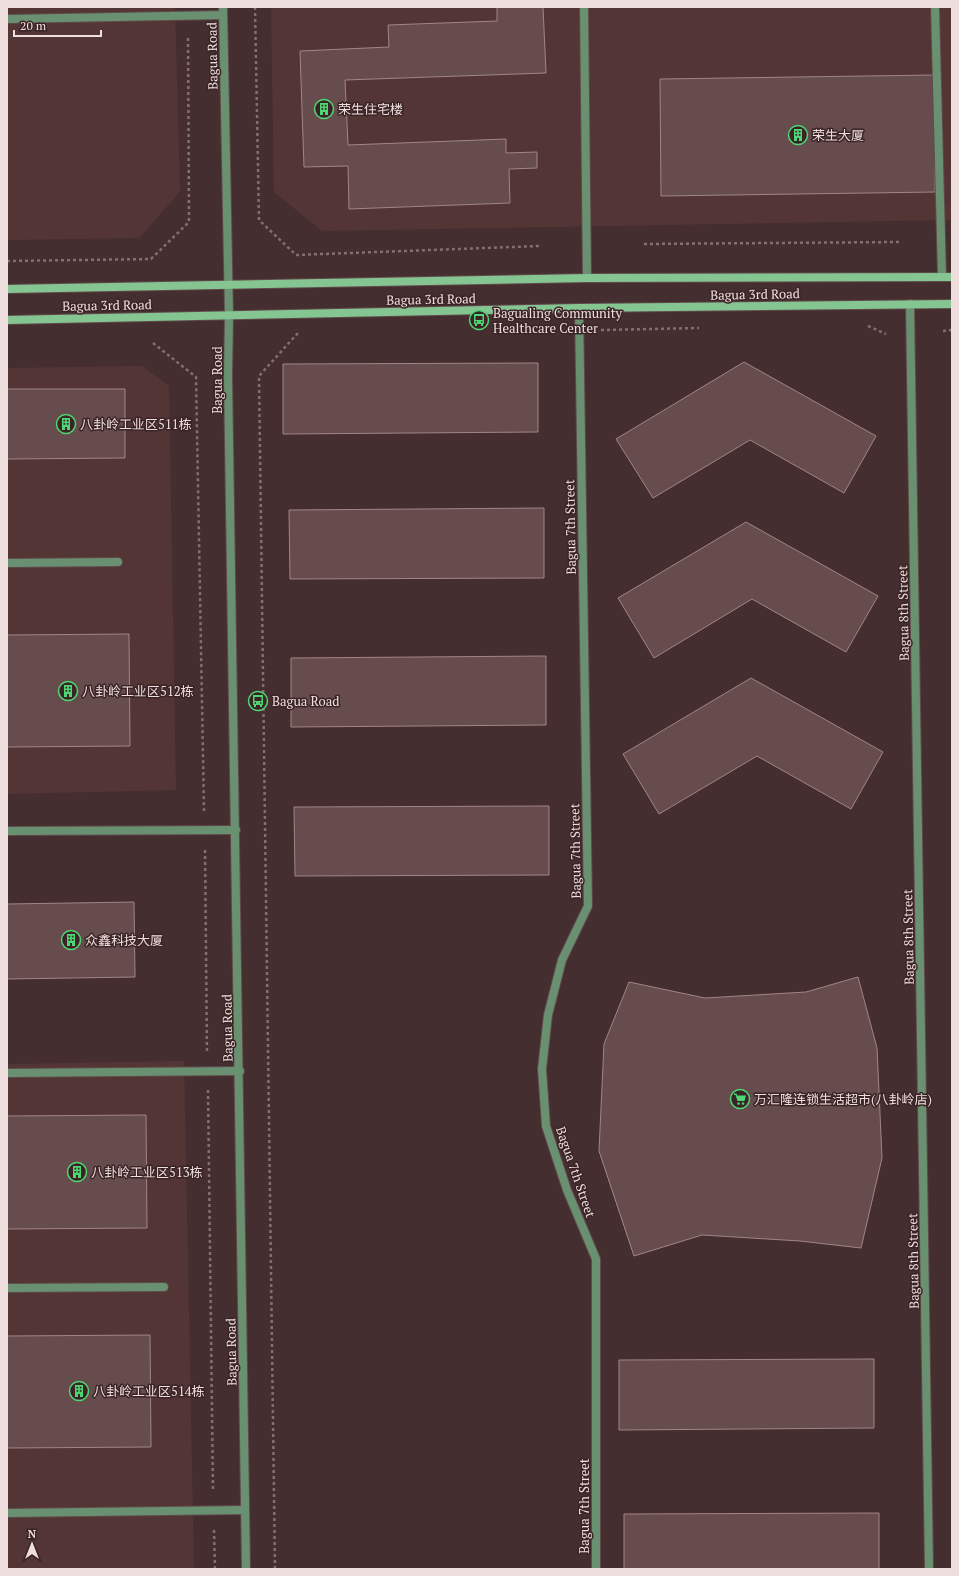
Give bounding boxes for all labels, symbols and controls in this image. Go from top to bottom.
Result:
scale bar [14,12,101,38]
text: 20 m [20,18,47,33]
street label: Bagua Road [202,22,222,90]
building icon: 荣生住宅楼 [313,98,335,120]
place label: 荣生住宅楼 [338,100,403,118]
building icon: 荣生大厦 [787,124,809,146]
place label: 荣生大厦 [812,126,864,144]
street label: Bagua 3rd Road [710,284,800,304]
street label: Bagua 3rd Road [386,289,476,309]
street label: Bagua 3rd Road [62,295,152,315]
place label: Bagualing Community Healthcare Center [493,304,623,337]
bus stop icon: Bagualing Community Healthcare Center [468,309,490,331]
street label: Bagua Road [208,346,226,414]
building icon: 八卦岭工业区511栋 [55,413,77,435]
place label: 八卦岭工业区511栋 [80,415,192,433]
street label: Bagua 7th Street [560,479,580,575]
street label: Bagua 8th Street [893,565,913,661]
building icon: 八卦岭工业区512栋 [57,680,79,702]
place label: 八卦岭工业区512栋 [82,682,194,700]
bus stop icon: Bagua Road [247,690,269,712]
place label: Bagua Road [272,692,340,710]
street label: Bagua 7th Street [565,803,585,899]
street label: Bagua 8th Street [898,889,918,985]
building icon: 众鑫科技大厦 [60,929,82,951]
place label: 众鑫科技大厦 [85,931,163,949]
street label: Bagua Road [217,994,237,1062]
supermarket icon: 万汇隆连锁生活超市(八卦岭店) [729,1088,751,1110]
place label: 万汇隆连锁生活超市(八卦岭店) [754,1090,932,1108]
street label: Bagua 7th Street [552,1124,600,1220]
building icon: 八卦岭工业区513栋 [66,1161,88,1183]
place label: 八卦岭工业区513栋 [91,1163,203,1181]
street label: Bagua 8th Street [903,1213,923,1309]
street label: Bagua Road [221,1318,241,1386]
building icon: 八卦岭工业区514栋 [68,1380,90,1402]
place label: 八卦岭工业区514栋 [93,1382,205,1400]
street label: Bagua 7th Street [575,1458,593,1554]
north arrow [12,1524,52,1564]
text: N [28,1527,37,1541]

